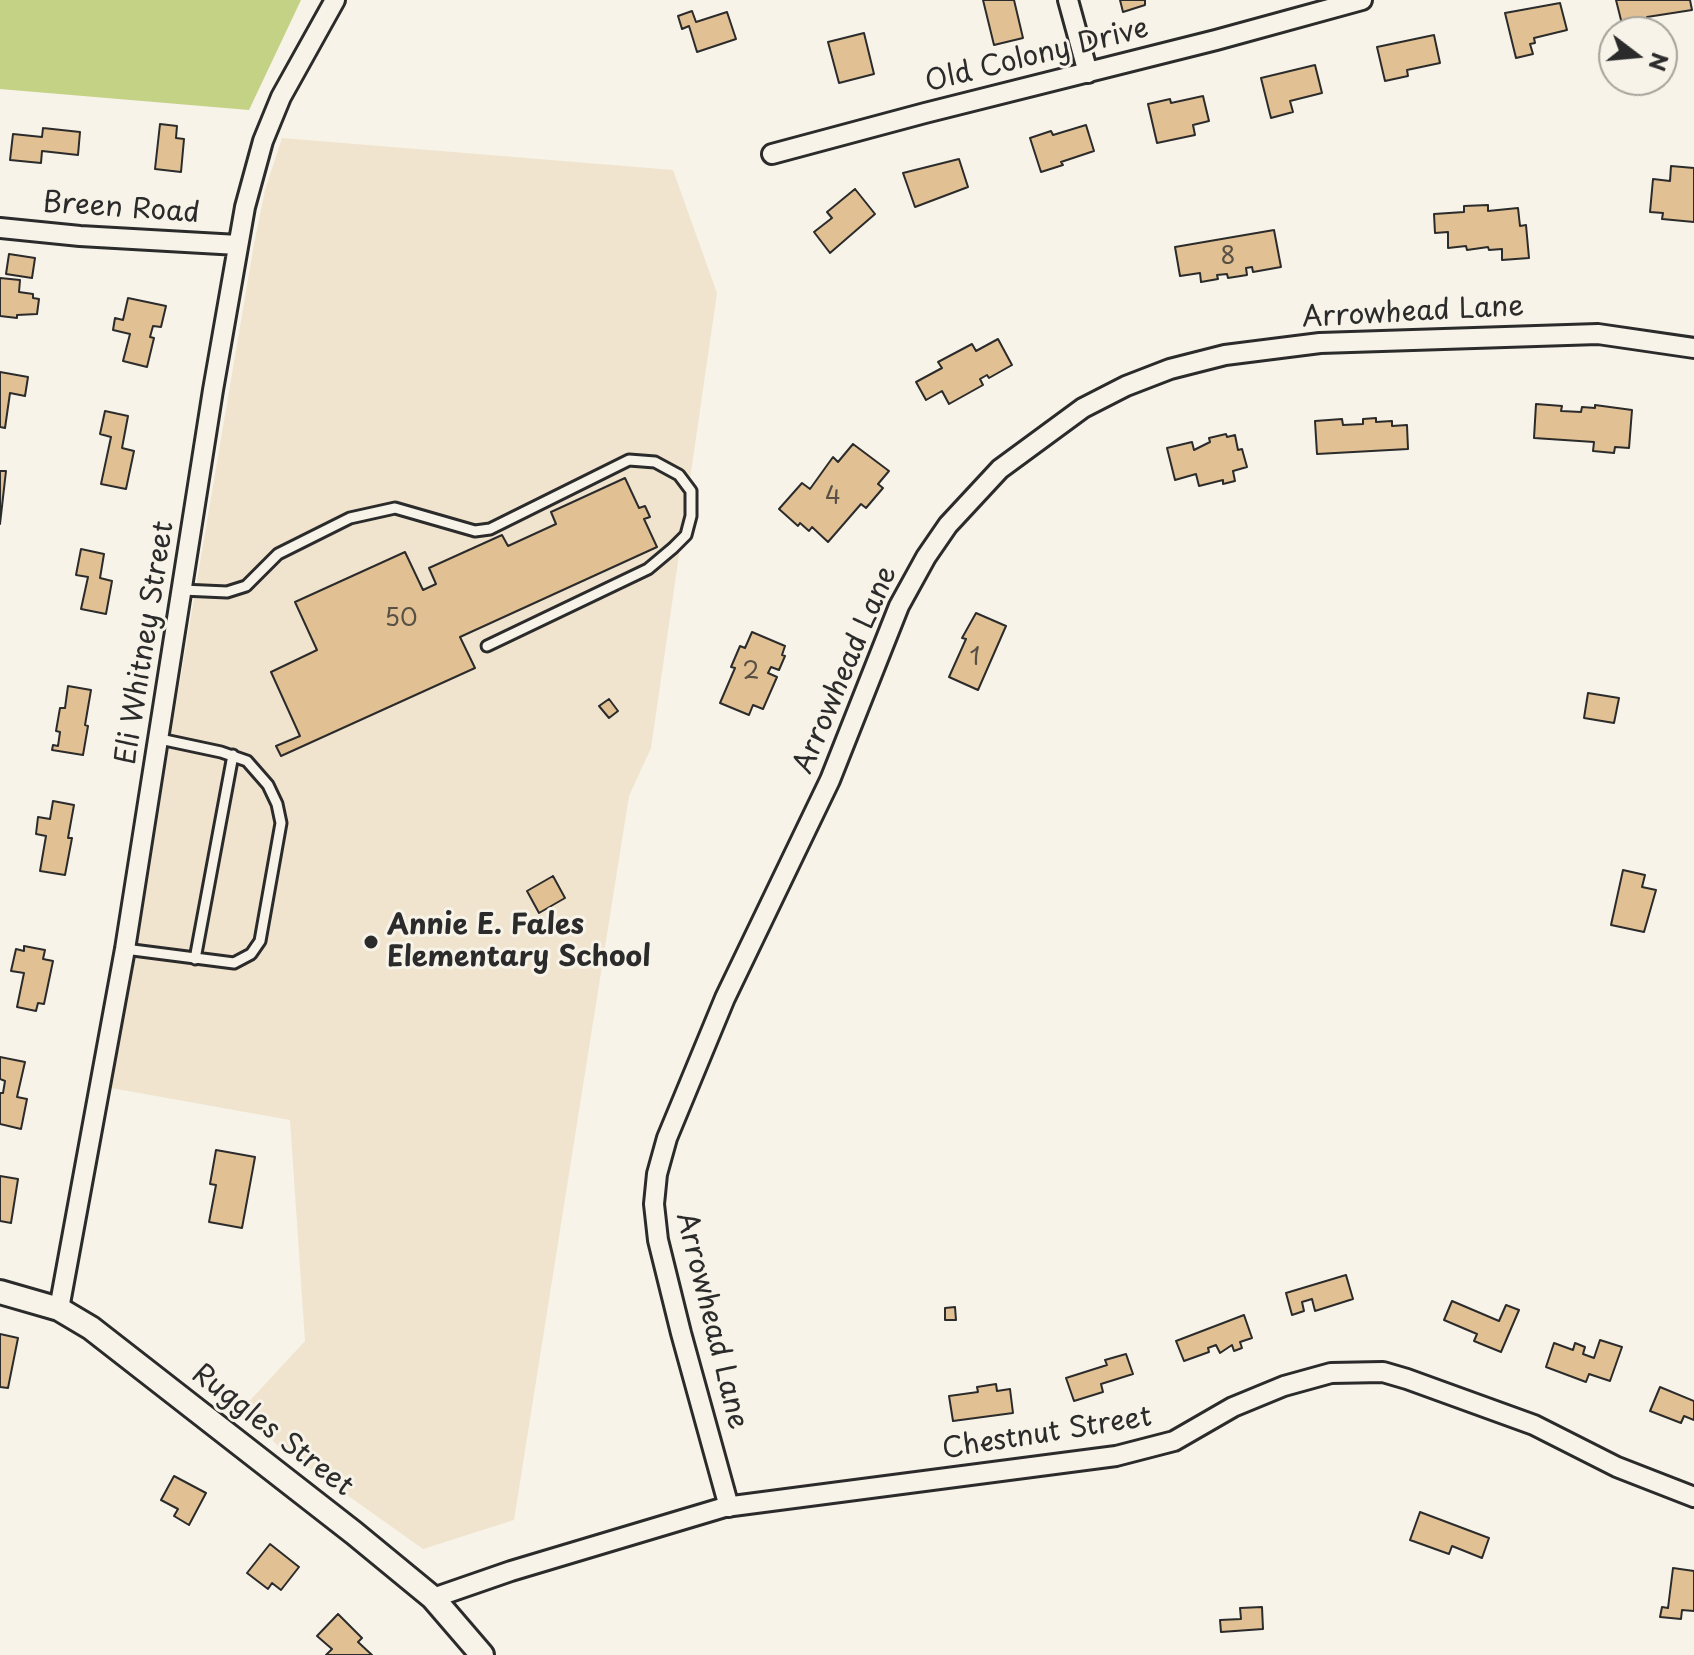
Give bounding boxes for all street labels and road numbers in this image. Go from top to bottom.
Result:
street label: Old Colony Drive [922,12,1152,100]
street label: Breen Road [41,187,201,231]
street label: Arrowhead Lane [1301,290,1525,336]
street label: Eli Whitney Street [110,519,182,767]
street label: Arrowhead Lane [787,561,905,779]
street label: Arrowhead Lane [668,1209,754,1433]
street label: Ruggles Street [185,1358,359,1504]
street label: Chestnut Street [940,1401,1154,1467]

